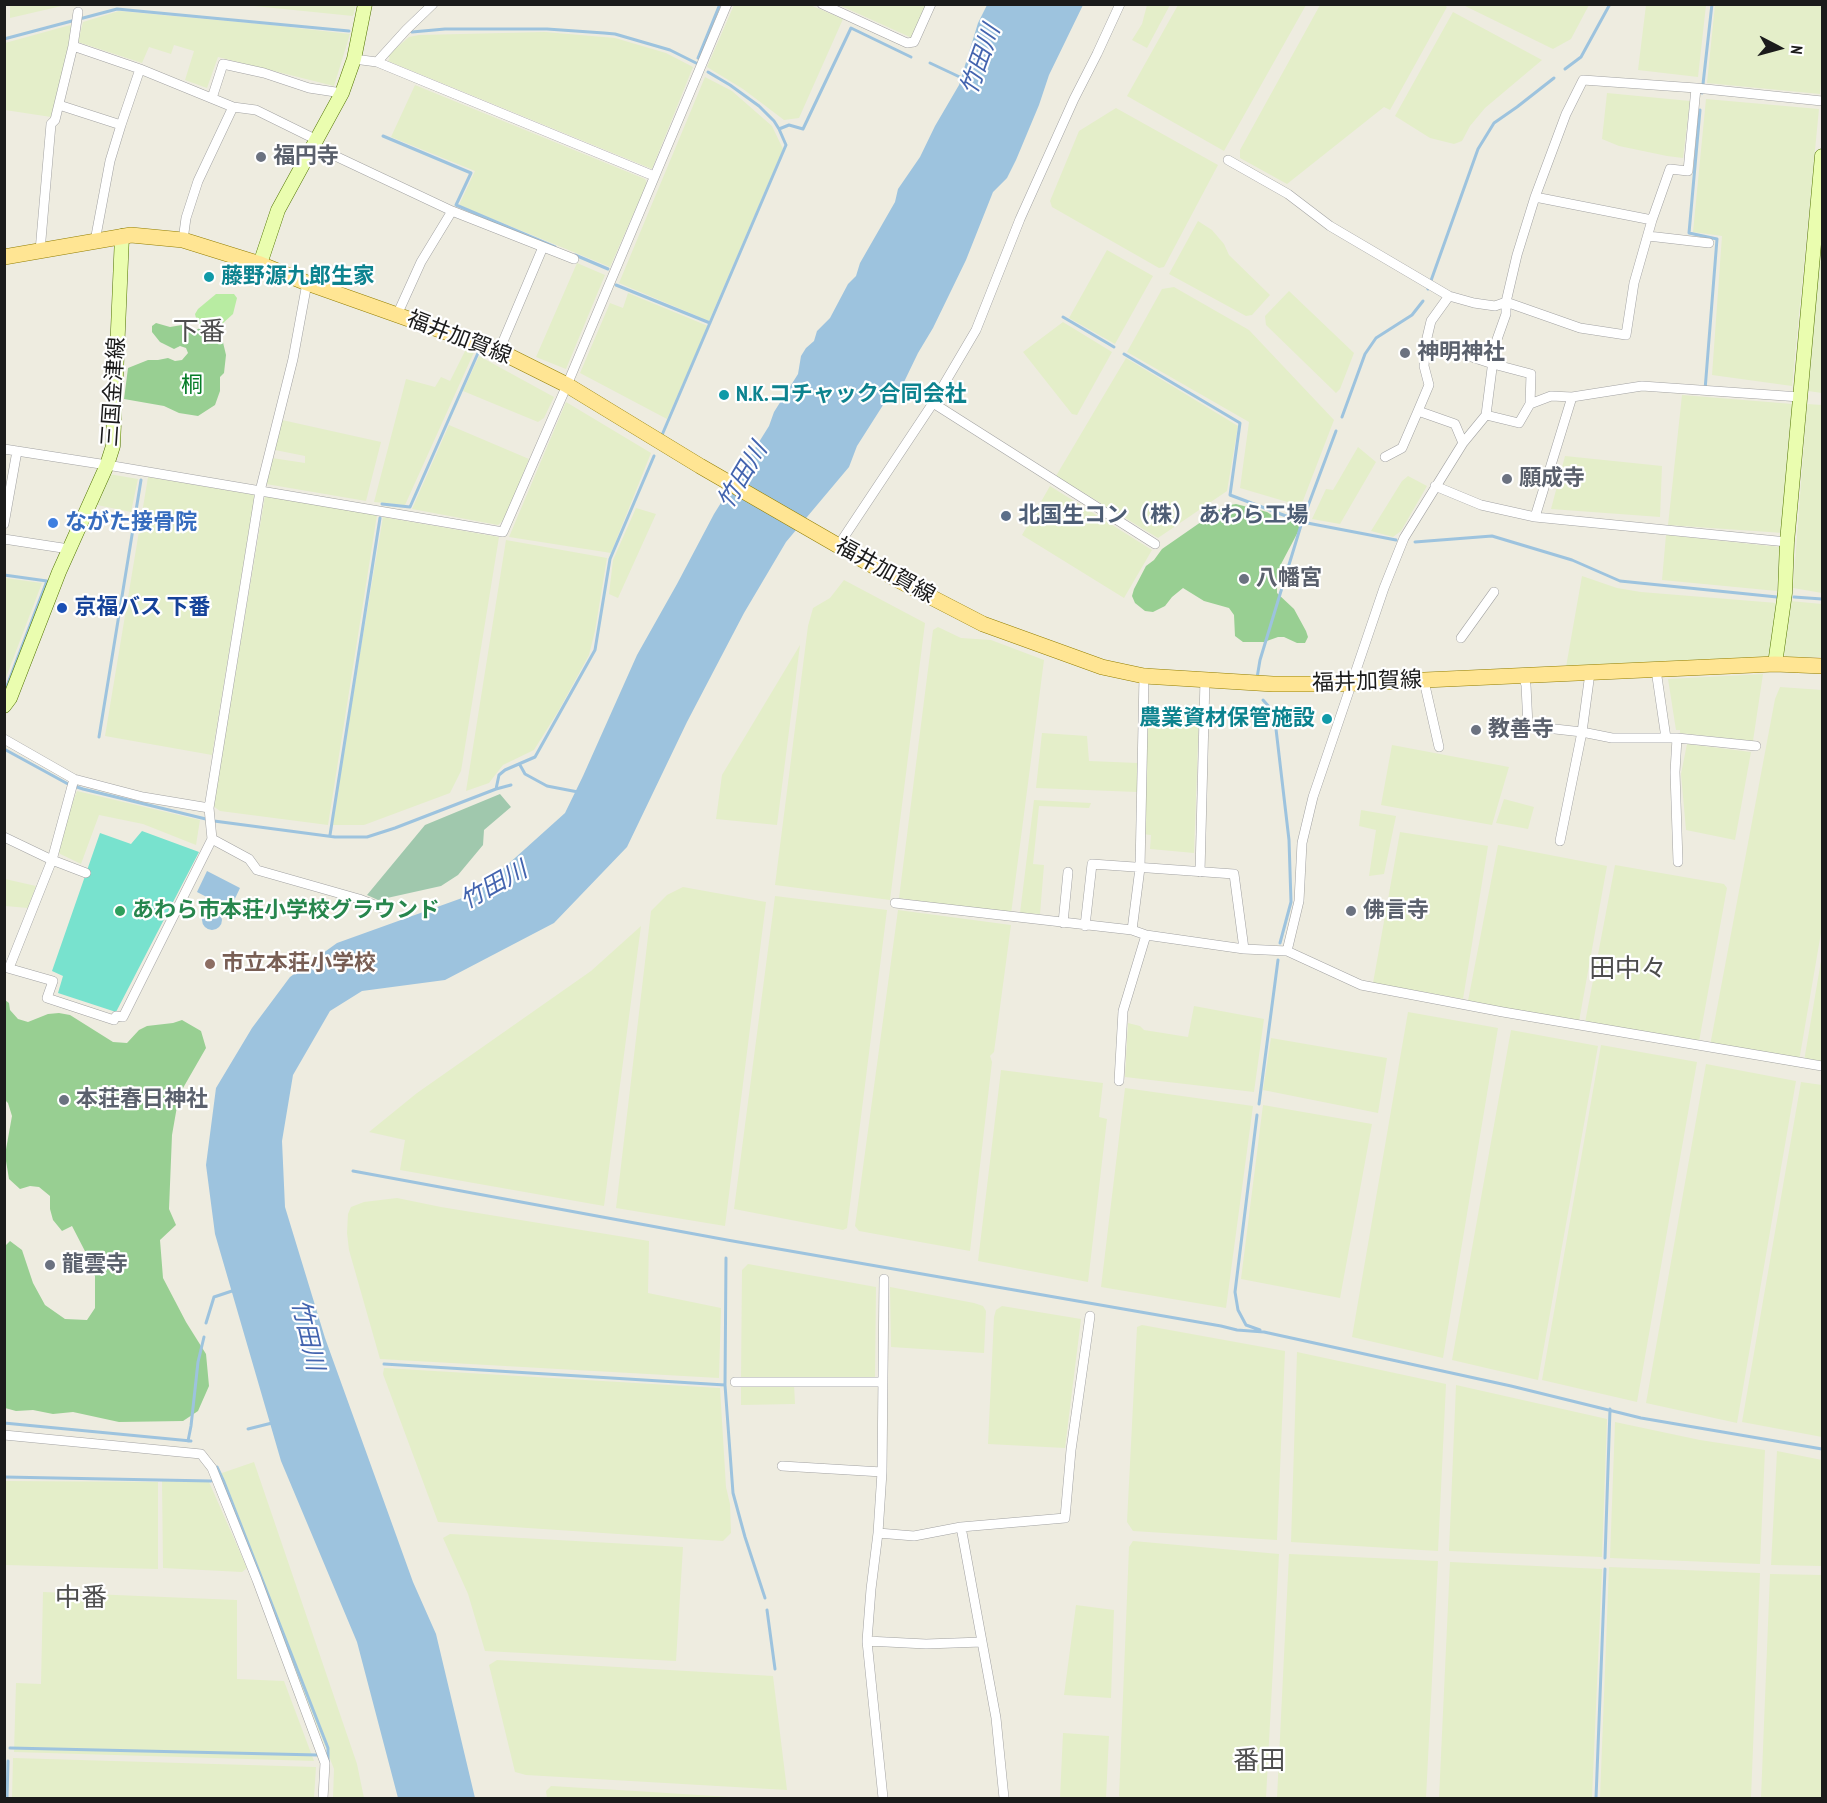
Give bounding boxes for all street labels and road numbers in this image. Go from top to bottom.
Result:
street label: 福井加賀線 [403,306,515,370]
street label: 三国金津線 [97,336,131,448]
street label: 福井加賀線 [830,533,940,609]
street label: 福井加賀線 [1312,667,1422,697]

